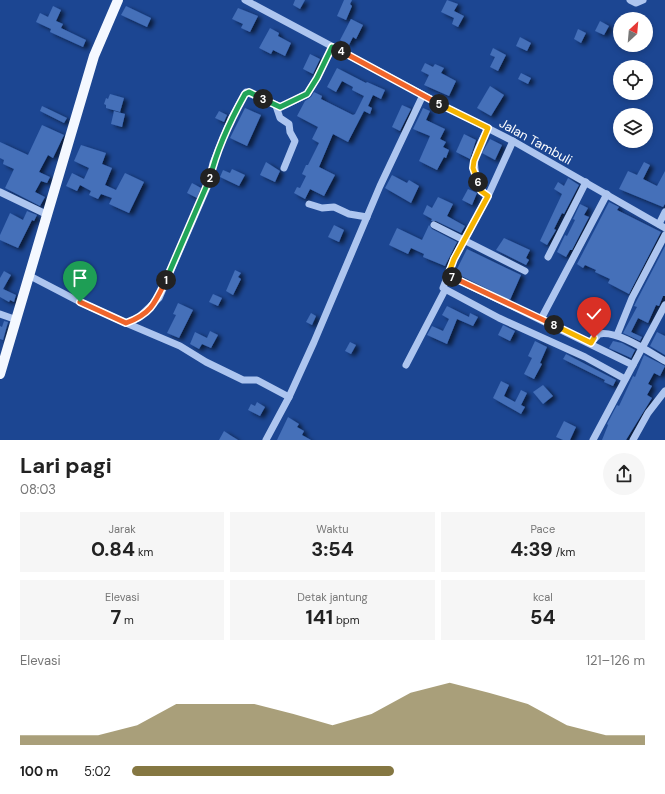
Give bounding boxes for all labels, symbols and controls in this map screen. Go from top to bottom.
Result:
north arrow [613,12,653,52]
map controls [613,12,653,148]
pin: 4 [331,41,351,61]
text: 4 [337,44,345,58]
button: locate [613,60,653,100]
pin: 3 [253,89,273,109]
text: 3 [260,92,266,106]
pin: 5 [429,94,449,114]
text: 5 [436,97,442,111]
button: layers [613,108,653,148]
street label: Jalan Tambuli [496,114,575,169]
pin: 2 [200,168,220,188]
text: 2 [207,171,213,185]
pin: 6 [468,172,488,192]
text: 6 [475,175,481,189]
pin [63,261,97,302]
icon: arrive [69,267,91,289]
pin: 7 [442,267,462,287]
pin: 1 [156,270,176,290]
text: 7 [449,270,455,284]
text: 1 [164,273,168,287]
pin [577,297,611,338]
icon: check [583,303,605,325]
pin: 8 [544,315,564,335]
text: 8 [551,318,557,332]
text: Lari pagi [20,451,112,480]
button: share [603,453,645,495]
text: 08:03 [20,481,56,498]
text: Jarak [109,522,136,536]
text: Waktu [316,522,349,536]
text: Pace [530,522,555,536]
text: 0.84 [91,536,135,562]
text: 3:54 [311,536,354,562]
text: 4:39 [510,536,553,562]
text: km [135,545,153,559]
text: /km [553,545,575,559]
text: Elevasi [105,590,139,604]
text: Detak jantung [297,590,368,604]
text: kcal [533,590,553,604]
text: 7 [110,604,121,630]
text: 141 [305,604,333,630]
text: 54 [530,604,556,630]
text: m [121,613,134,627]
text: bpm [333,613,360,627]
text: Elevasi [20,652,61,669]
text: 121–126 m [586,652,645,669]
text: 100 m [20,763,58,780]
text: 5:02 [84,763,111,780]

